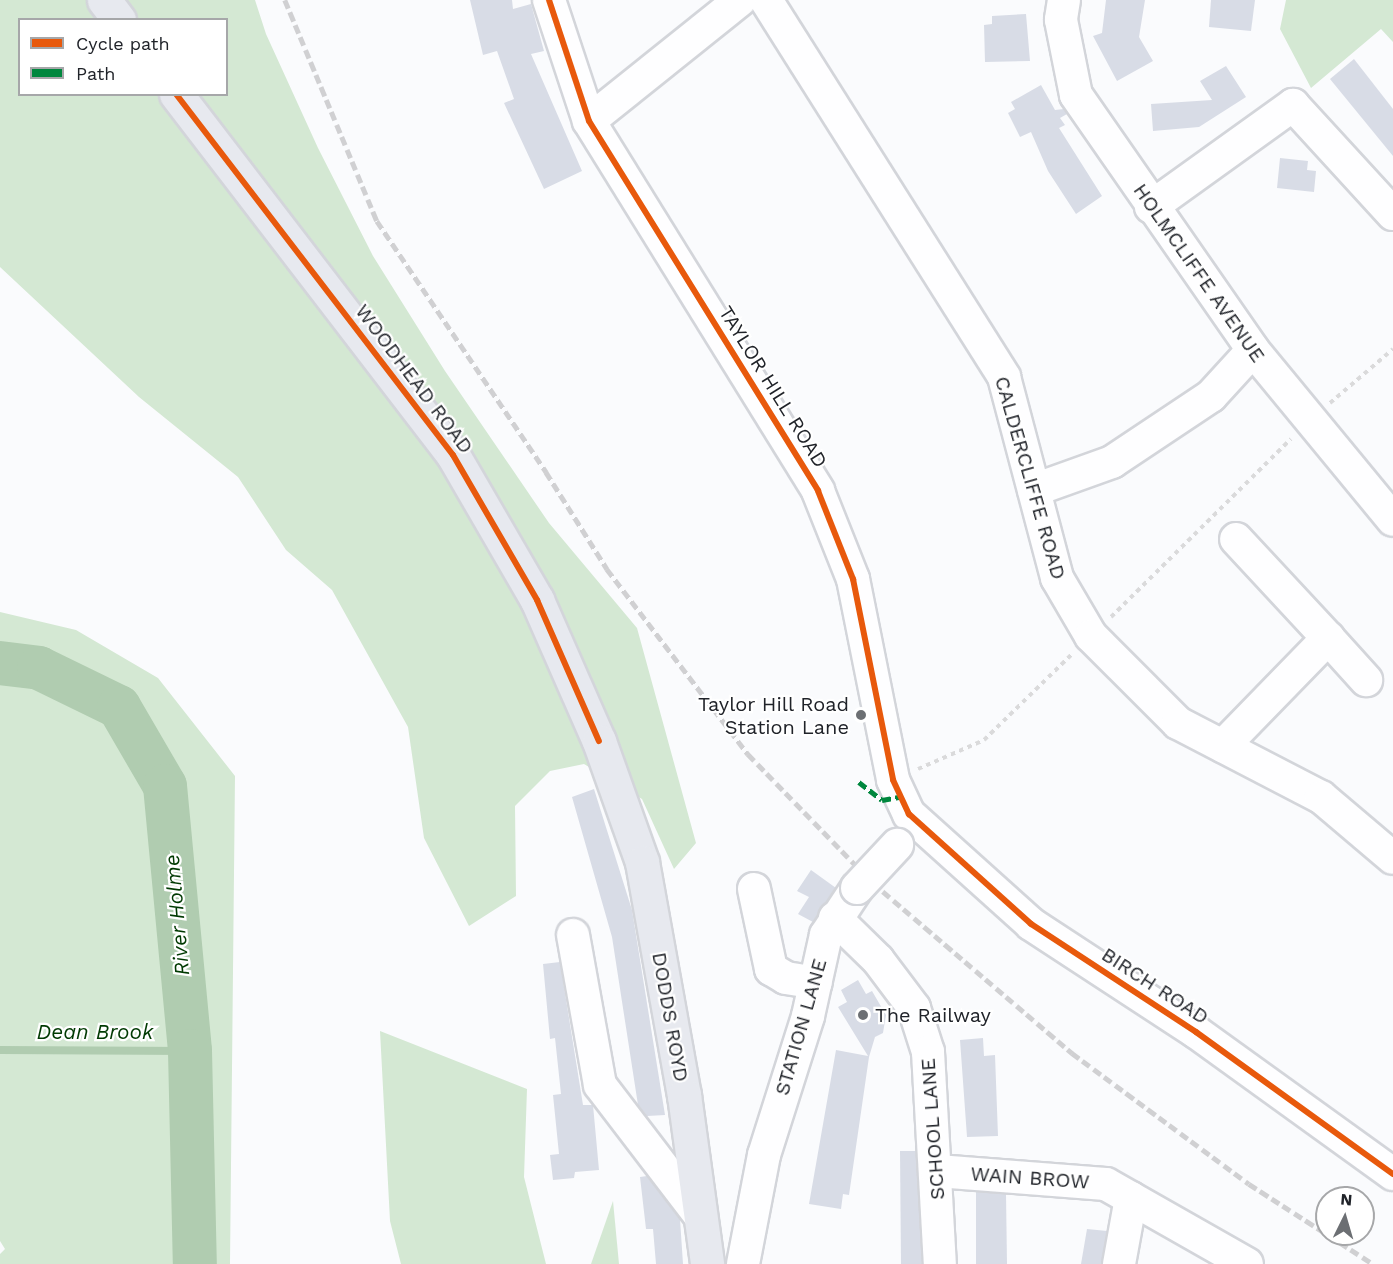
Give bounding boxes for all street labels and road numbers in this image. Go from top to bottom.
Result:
street label: HOLMCLIFFE AVENUE [1128,179,1270,367]
street label: WOODHEAD ROAD [350,300,478,458]
street label: TAYLOR HILL ROAD [713,302,833,472]
street label: CALDERCLIFFE ROAD [990,374,1070,582]
street label: BIRCH ROAD [1097,943,1213,1029]
street label: DODDS ROYD [647,950,693,1084]
street label: STATION LANE [770,956,832,1098]
street label: SCHOOL LANE [916,1057,950,1201]
street label: WAIN BROW [970,1162,1090,1194]

